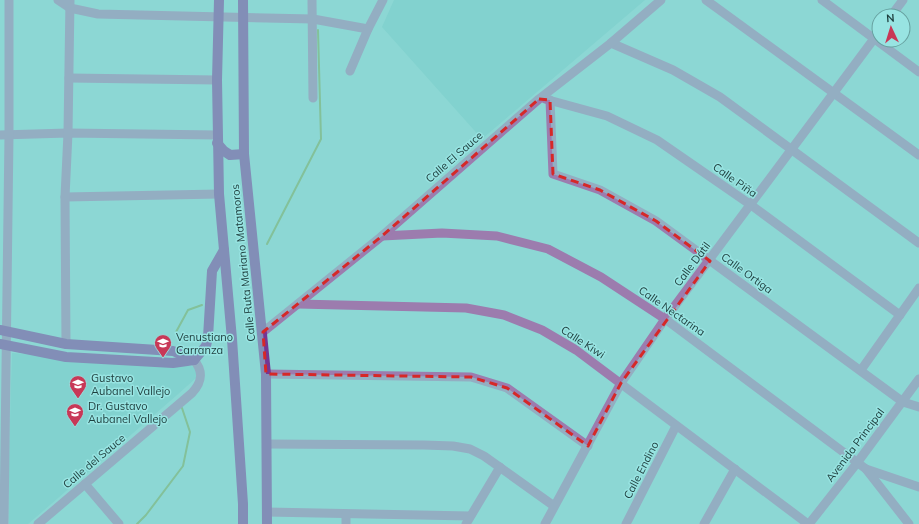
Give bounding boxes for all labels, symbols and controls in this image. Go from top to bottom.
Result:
north arrow [871,8,911,48]
text: N [886,11,895,25]
street label: Calle El Sauce [423,128,485,186]
street label: Calle Piña [710,160,760,200]
street label: Calle Ruta Mariano Matamoros [228,184,258,342]
street label: Calle Dátil [671,239,713,289]
street label: Calle Ortiga [718,250,776,296]
street label: Calle Nectarina [636,283,708,339]
street label: Calle Kiwi [558,323,608,361]
place label: Venustiano Carranza [176,330,233,357]
school or university icon: Venustiano Carranza [153,333,173,358]
place label: Gustavo Aubanel Vallejo [91,371,170,398]
school or university icon: Gustavo Aubanel Vallejo [68,374,88,399]
place label: Dr. Gustavo Aubanel Vallejo [88,399,167,426]
school or university icon: Dr. Gustavo Aubanel Vallejo [65,402,85,427]
street label: Avenida Principal [823,405,887,485]
street label: Calle del Sauce [60,431,128,491]
street label: Calle Endino [620,439,662,501]

